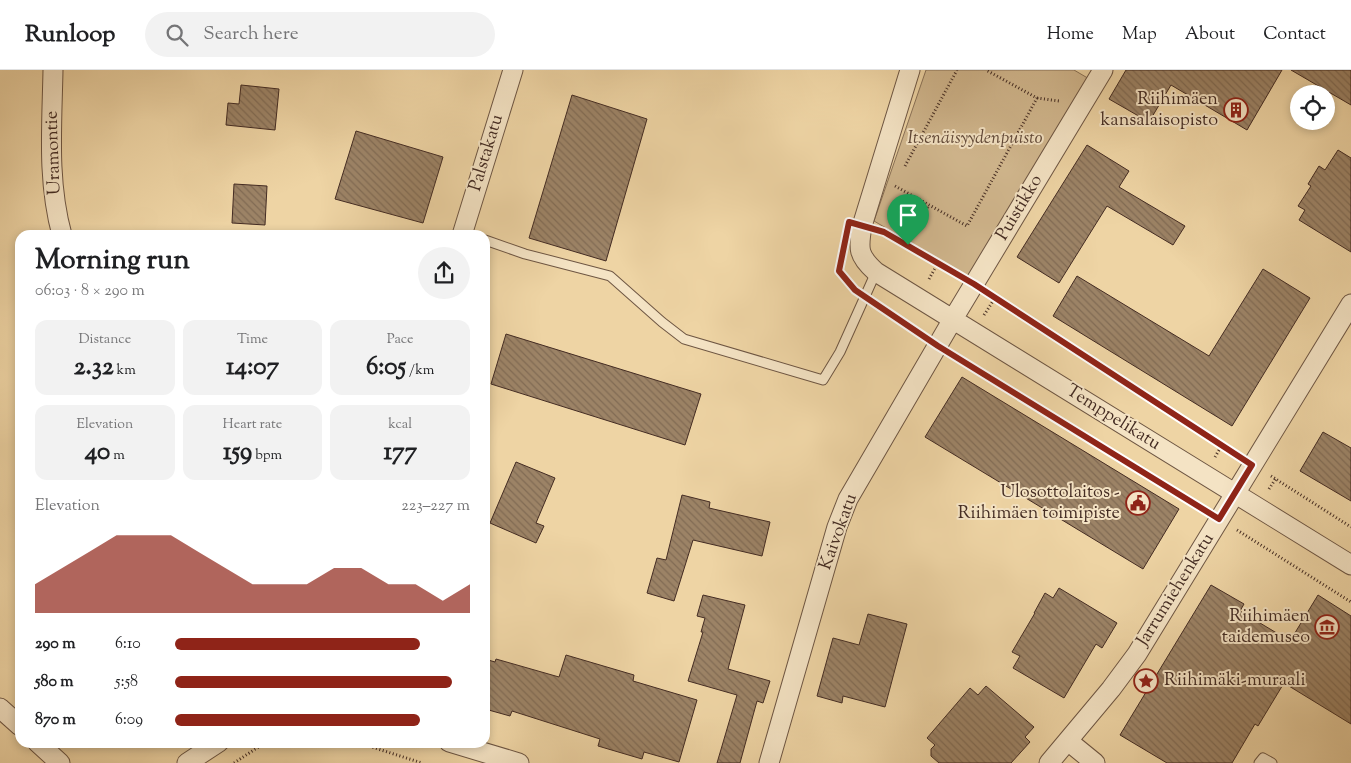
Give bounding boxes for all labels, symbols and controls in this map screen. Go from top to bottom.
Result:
search box [145,12,495,57]
text: Runloop [25,18,115,52]
icon: search [163,21,191,49]
text: Search here [203,21,299,48]
text: Home [1047,22,1094,48]
text: Map [1122,22,1157,48]
text: About [1185,22,1235,48]
text: Contact [1263,22,1326,48]
map controls [1290,85,1335,130]
button: locate [1290,85,1335,130]
place label: Riihimäen kansalaisopisto [1101,87,1218,134]
building icon: Riihimäen kansalaisopisto [1223,97,1249,123]
street label: Uramontie [40,110,68,196]
street label: Palstakatu [463,111,511,195]
park label: Itsenäisyydenpuisto [908,126,1042,152]
street label: Puistikko [990,170,1050,246]
pin [887,194,929,245]
icon: arrive [894,201,922,229]
text: Morning run [35,241,190,281]
button: share [418,247,470,299]
text: 06:03 · 8 × 290 m [35,280,145,303]
text: Distance [78,330,131,350]
text: Time [237,330,268,350]
text: Pace [387,330,414,350]
text: 2.32 [74,350,114,386]
text: 14:07 [226,350,279,386]
text: 6:05 [366,350,406,386]
text: km [114,361,136,381]
text: /km [406,361,434,381]
street label: Temppelikatu [1061,379,1165,457]
text: Elevation [76,415,133,435]
text: Heart rate [223,415,282,435]
text: kcal [388,415,412,435]
text: 40 [85,435,110,471]
text: 159 [223,435,252,471]
text: 177 [383,435,417,471]
text: m [110,446,125,466]
text: bpm [252,446,282,466]
place label: Ulosottolaitos - Riihimäen toimipiste [958,480,1120,527]
street label: Kaivokatu [813,490,865,574]
public building icon: Ulosottolaitos - Riihimäen toimipiste [1125,490,1151,516]
text: Elevation [35,495,100,518]
text: 223–227 m [401,495,470,518]
street label: Jarrumiehenkatu [1130,528,1221,653]
place label: Riihimäen taidemuseo [1222,604,1310,651]
museum icon: Riihimäen taidemuseo [1314,614,1340,640]
text: 290 m [35,633,75,656]
text: 6:10 [115,633,141,656]
place icon: Riihimäki-muraali [1133,668,1159,694]
place label: Riihimäki-muraali [1164,668,1306,694]
text: 580 m [35,671,74,694]
text: 5:58 [115,671,138,694]
text: 870 m [35,709,76,732]
text: 6:09 [115,709,143,732]

